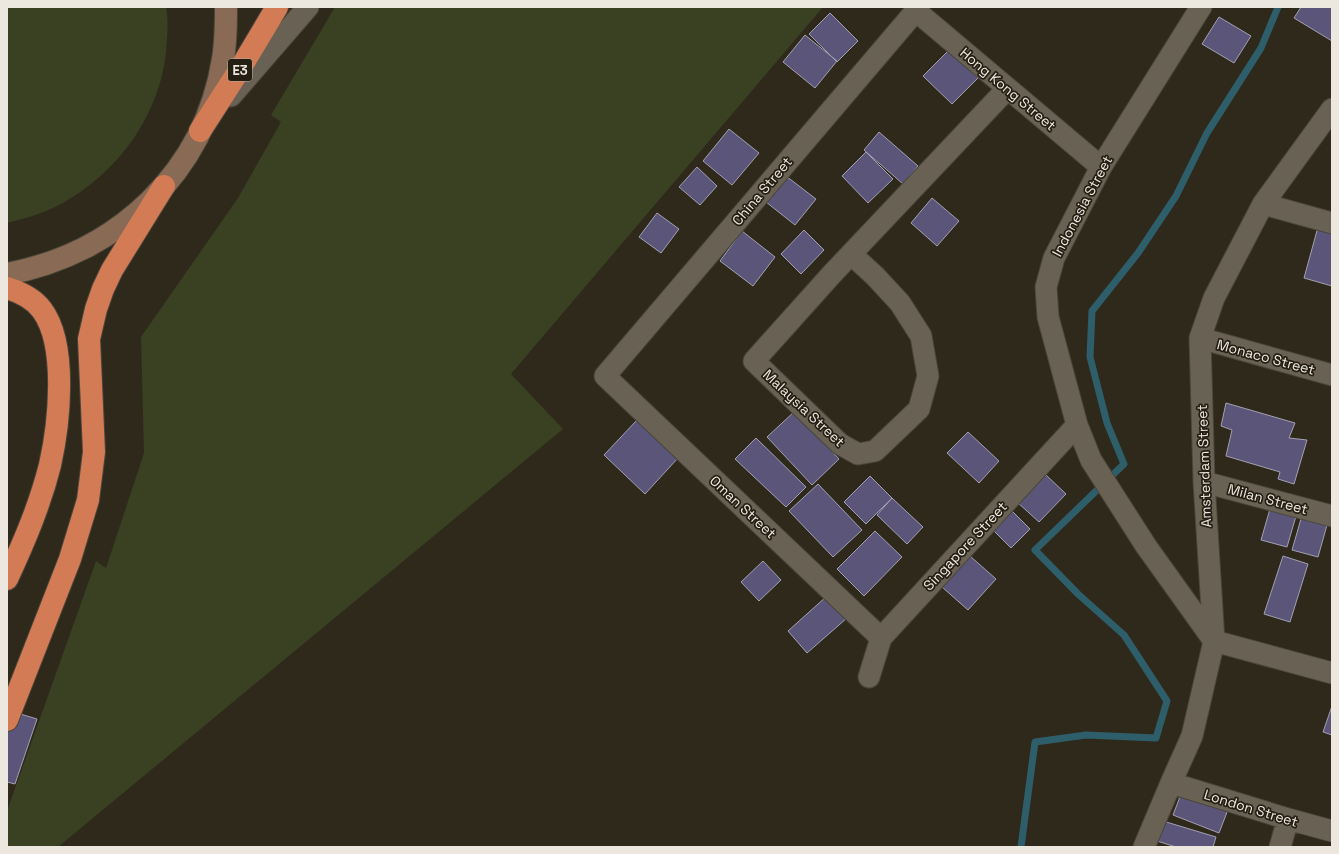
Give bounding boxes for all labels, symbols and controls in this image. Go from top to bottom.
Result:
street label: Hong Kong Street [956,44,1060,134]
road number: E3 [228,59,252,81]
street label: Indonesia Street [1048,152,1116,260]
street label: China Street [728,153,796,229]
street label: Monaco Street [1215,335,1317,379]
street label: Malaysia Street [759,366,849,450]
street label: Amsterdam Street [1193,404,1215,528]
street label: Oman Street [706,472,780,542]
street label: Milan Street [1226,480,1310,518]
street label: Singapore Street [919,498,1011,594]
street label: London Street [1202,785,1300,831]

